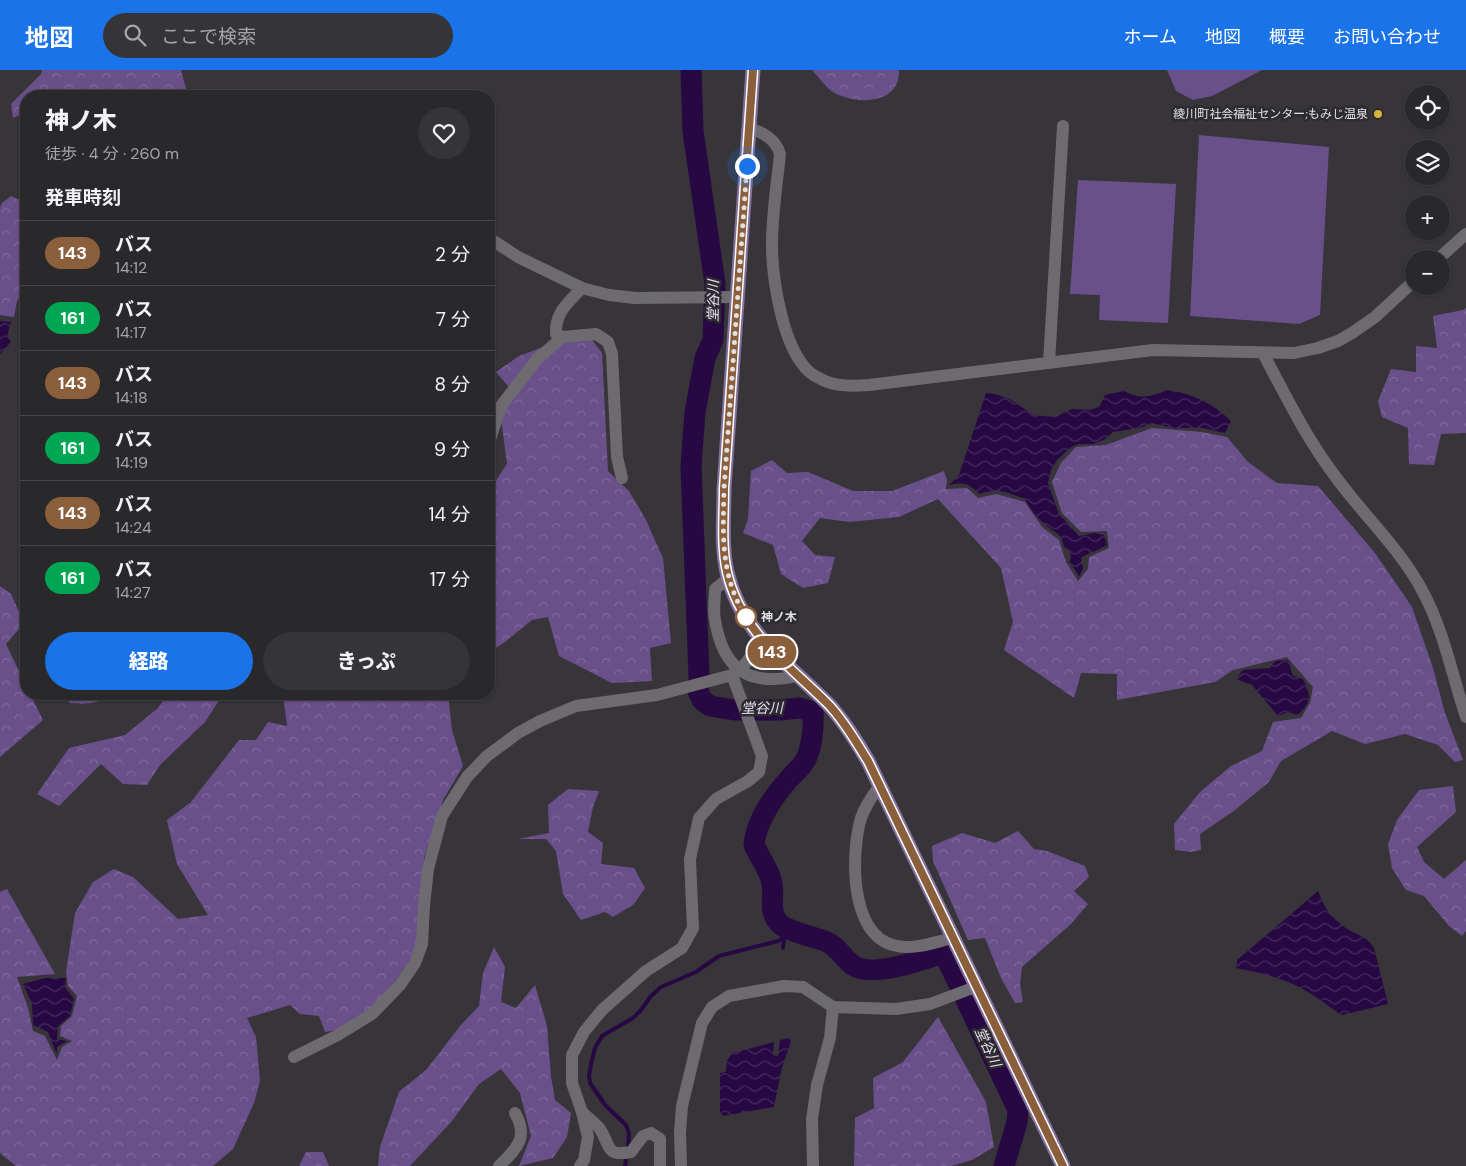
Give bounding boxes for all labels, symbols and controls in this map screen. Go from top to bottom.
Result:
search box [103,13,453,58]
icon: search [121,21,149,49]
text: 地図 [25,22,73,53]
text: ここで検索 [161,24,256,49]
text: ホーム [1124,25,1177,49]
text: 地図 [1205,25,1241,49]
text: 概要 [1269,25,1305,49]
text: お問い合わせ [1333,25,1441,49]
map controls [1405,85,1450,295]
button: locate [1405,85,1450,130]
text: 神ノ木 [45,105,117,136]
place label: 綾川町社会福祉センター;もみじ温泉 [1173,106,1368,122]
button: heart [418,107,470,159]
marker: 綾川町社会福祉センター;もみじ温泉 [1372,108,1384,120]
button: layers [1405,140,1450,185]
text: 徒歩 · 4 分 · 260 m [45,143,179,164]
your location [735,154,760,179]
text: 発車時刻 [45,185,121,210]
button: + [1405,195,1450,240]
text: バス [115,232,153,257]
text: 143 [58,241,87,265]
text: 2 分 [435,242,470,267]
button: − [1405,250,1450,295]
text: 14:12 [115,257,147,278]
water label: 堂谷川 [704,278,722,322]
text: バス [115,297,153,322]
text: 161 [60,306,85,330]
text: 7 分 [436,307,470,332]
text: 14:17 [115,322,146,343]
text: バス [115,362,153,387]
text: 143 [58,371,87,395]
text: 8 分 [434,372,470,397]
text: 14:18 [115,387,148,408]
text: バス [115,427,153,452]
text: 161 [60,436,85,460]
text: 9 分 [434,437,470,462]
text: 14:19 [115,452,148,473]
text: バス [115,492,153,517]
text: 143 [58,501,87,525]
text: 14 分 [428,502,470,527]
text: 14:24 [115,517,152,538]
text: バス [115,557,153,582]
text: 161 [60,566,85,590]
text: 17 分 [430,567,470,592]
text: 14:27 [115,582,150,603]
marker: 神ノ木 [735,606,757,628]
place label: 神ノ木 [761,609,797,625]
button: 経路 [45,632,253,690]
button: きっぷ [263,632,470,690]
line badge: 143 [743,636,801,668]
text: 143 [757,640,787,664]
water label: 堂谷川 [741,699,785,717]
water label: 堂谷川 [971,1024,1006,1072]

